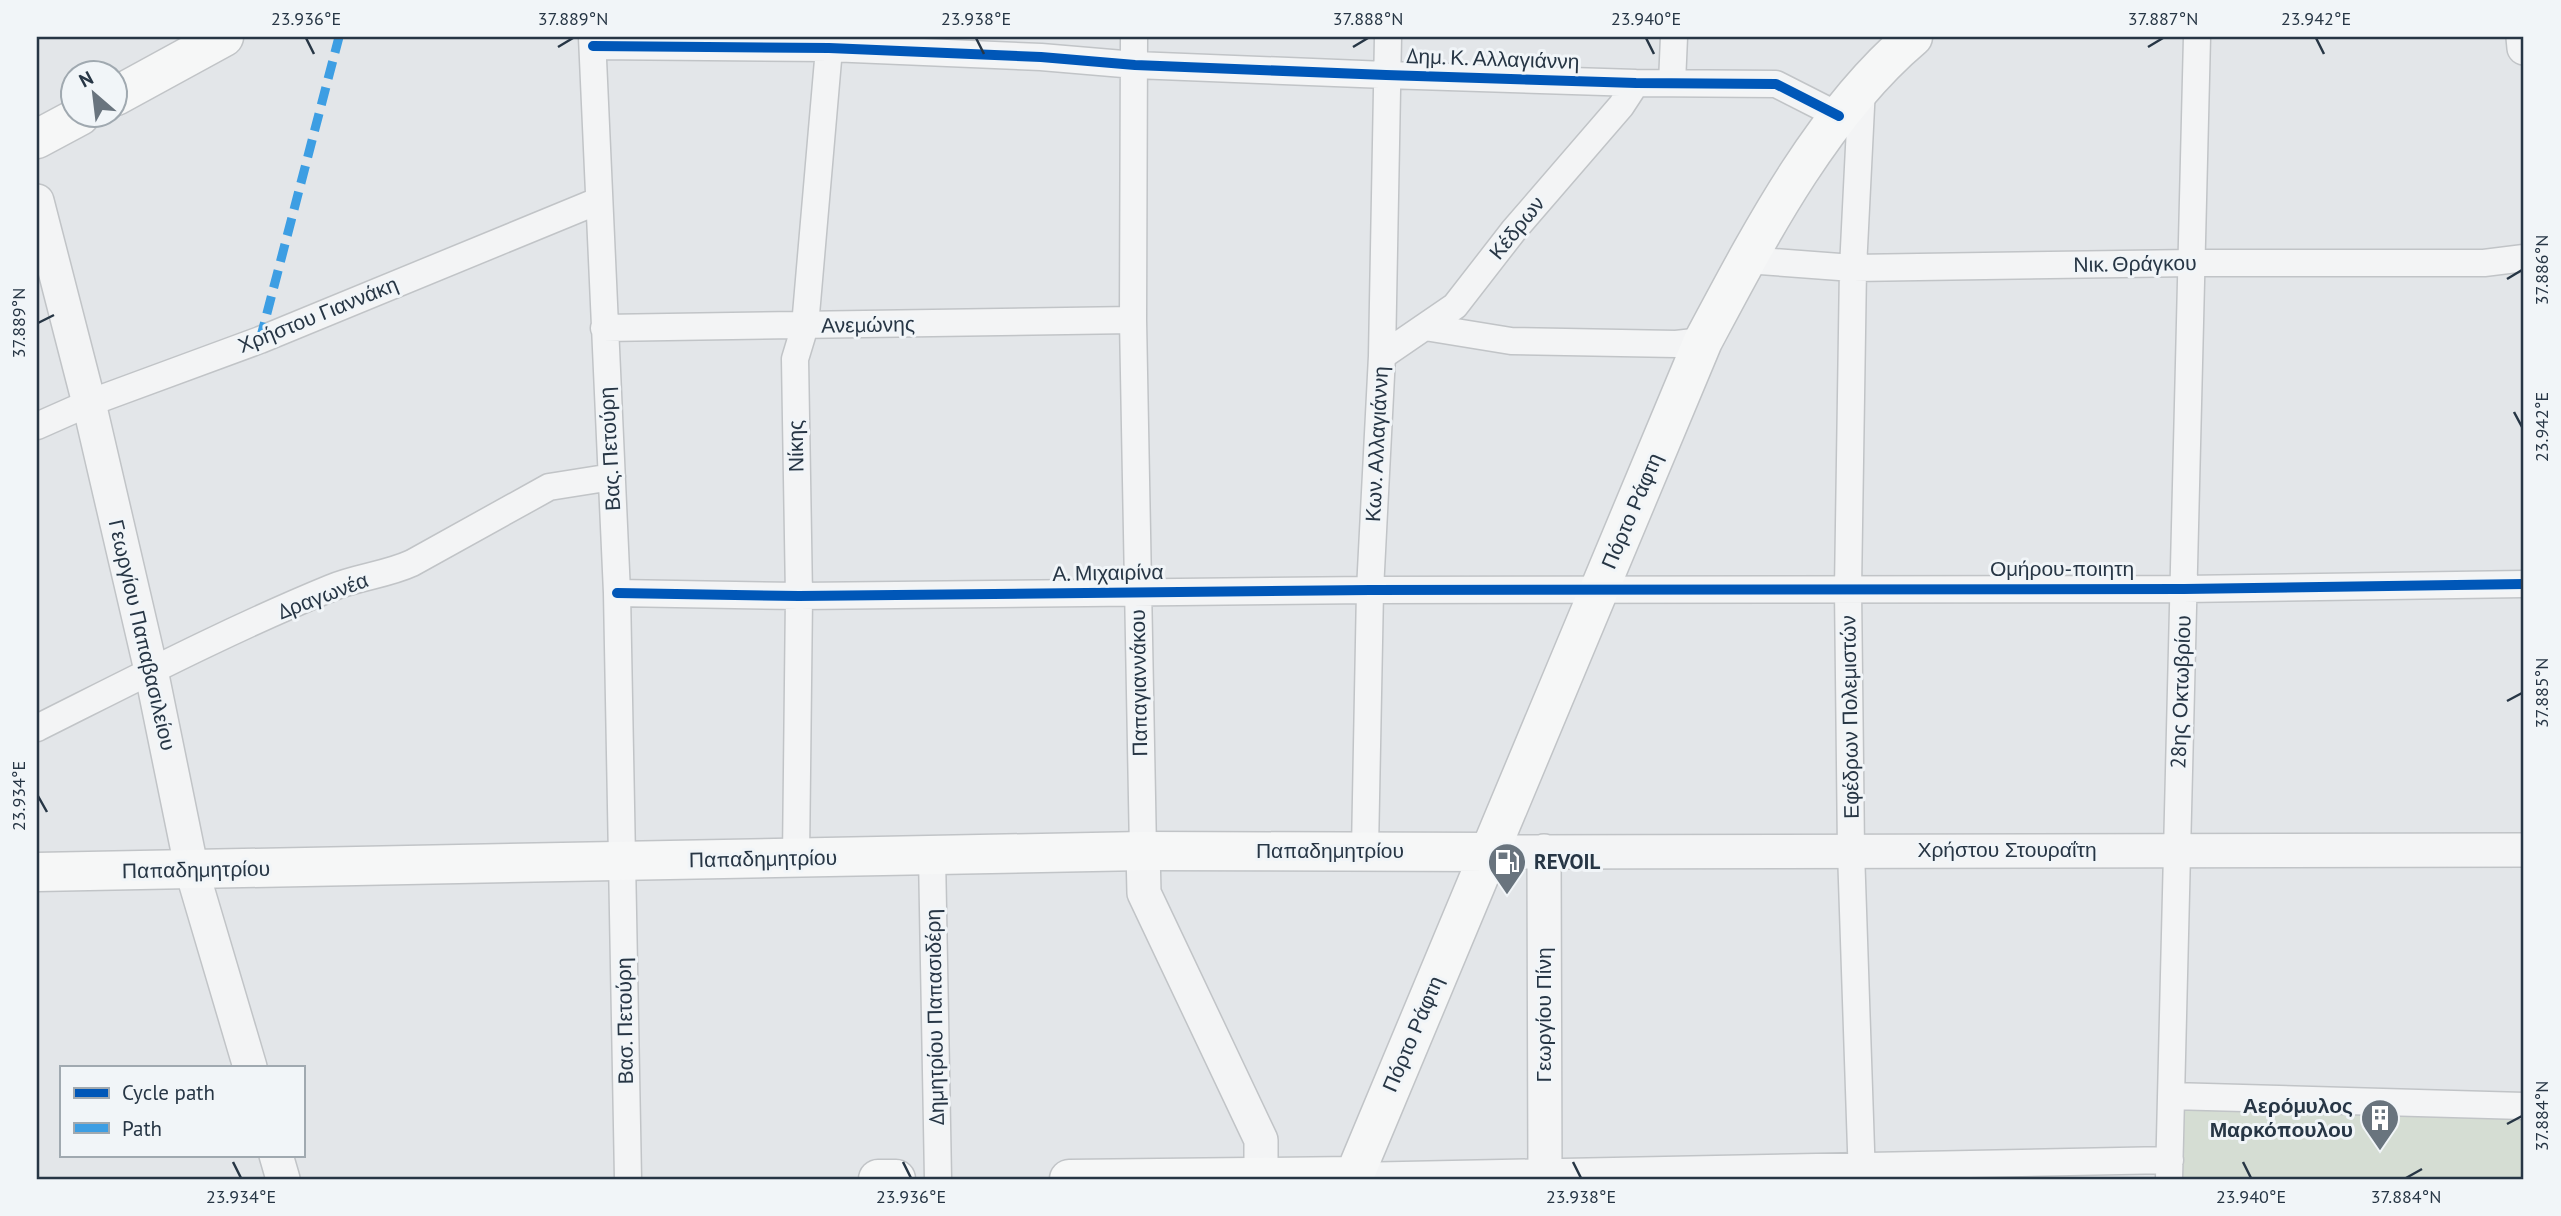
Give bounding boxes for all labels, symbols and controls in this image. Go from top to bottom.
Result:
text: 23.936°E [271,7,341,30]
text: 37.889°N [538,7,608,30]
text: 23.938°E [941,7,1011,30]
text: 37.888°N [1333,7,1403,30]
text: 23.940°E [1611,7,1681,30]
text: 37.887°N [2128,7,2198,30]
text: 23.942°E [2281,7,2351,30]
street label: Δημ. Κ. Αλλαγιάννη [1406,42,1580,75]
north arrow [60,60,130,130]
text: N [75,65,97,93]
street label: Κέδρων [1483,190,1550,265]
text: 37.886°N [2530,235,2553,305]
street label: Νικ. Θράγκου [2073,249,2197,278]
street label: Χρήστου Γιαννάκη [234,270,402,359]
text: 37.889°N [7,288,30,358]
street label: Ανεμώνης [821,310,915,339]
street label: Κων. Αλλαγιάννη [1359,365,1394,523]
street label: Βας. Πετούρη [593,386,626,512]
text: 23.942°E [2530,392,2553,462]
street label: Νίκης [782,420,809,472]
street label: Πόρτο Ράφτη [1595,449,1668,573]
street label: Γεωργίου Παπαβασιλείου [103,517,182,753]
street label: Ομήρου-ποιητη [1990,555,2134,582]
street label: Α. Μιχαιρίνα [1052,558,1164,587]
street label: Δραγωνέα [274,566,372,625]
street label: Παπαγιαννάκου [1124,609,1153,757]
street label: Εφέδρων Πολεμιστών [1834,615,1865,819]
street label: 28ης Οκτωβρίου [2164,615,2197,769]
text: 37.885°N [2530,658,2553,728]
text: 23.934°E [7,761,30,831]
street label: Χρήστου Στουραΐτη [1917,836,2097,863]
street label: Παπαδημητρίου [1256,837,1404,864]
fuel station icon: REVOIL [1486,841,1528,896]
street label: Παπαδημητρίου [689,844,837,873]
place label: REVOIL [1534,848,1601,875]
street label: Παπαδημητρίου [122,855,270,884]
street label: Δημητρίου Παπασιδέρη [919,909,950,1125]
street label: Γεωργίου Πίνη [1530,947,1557,1083]
street label: Βασ. Πετούρη [610,957,639,1085]
street label: Πόρτο Ράφτη [1376,972,1449,1096]
legend [60,1066,304,1156]
text: Cycle path [122,1079,215,1106]
text: 37.884°N [2530,1081,2553,1151]
place label: Αερόμυλος Μαρκόπουλου [2210,1092,2353,1143]
building icon: Αερόμυλος Μαρκόπουλου [2359,1097,2401,1152]
text: Path [122,1115,162,1142]
text: 23.934°E [206,1185,276,1208]
text: 23.936°E [876,1185,946,1208]
text: 23.938°E [1546,1185,1616,1208]
text: 23.940°E [2216,1185,2286,1208]
text: 37.884°N [2371,1185,2441,1208]

